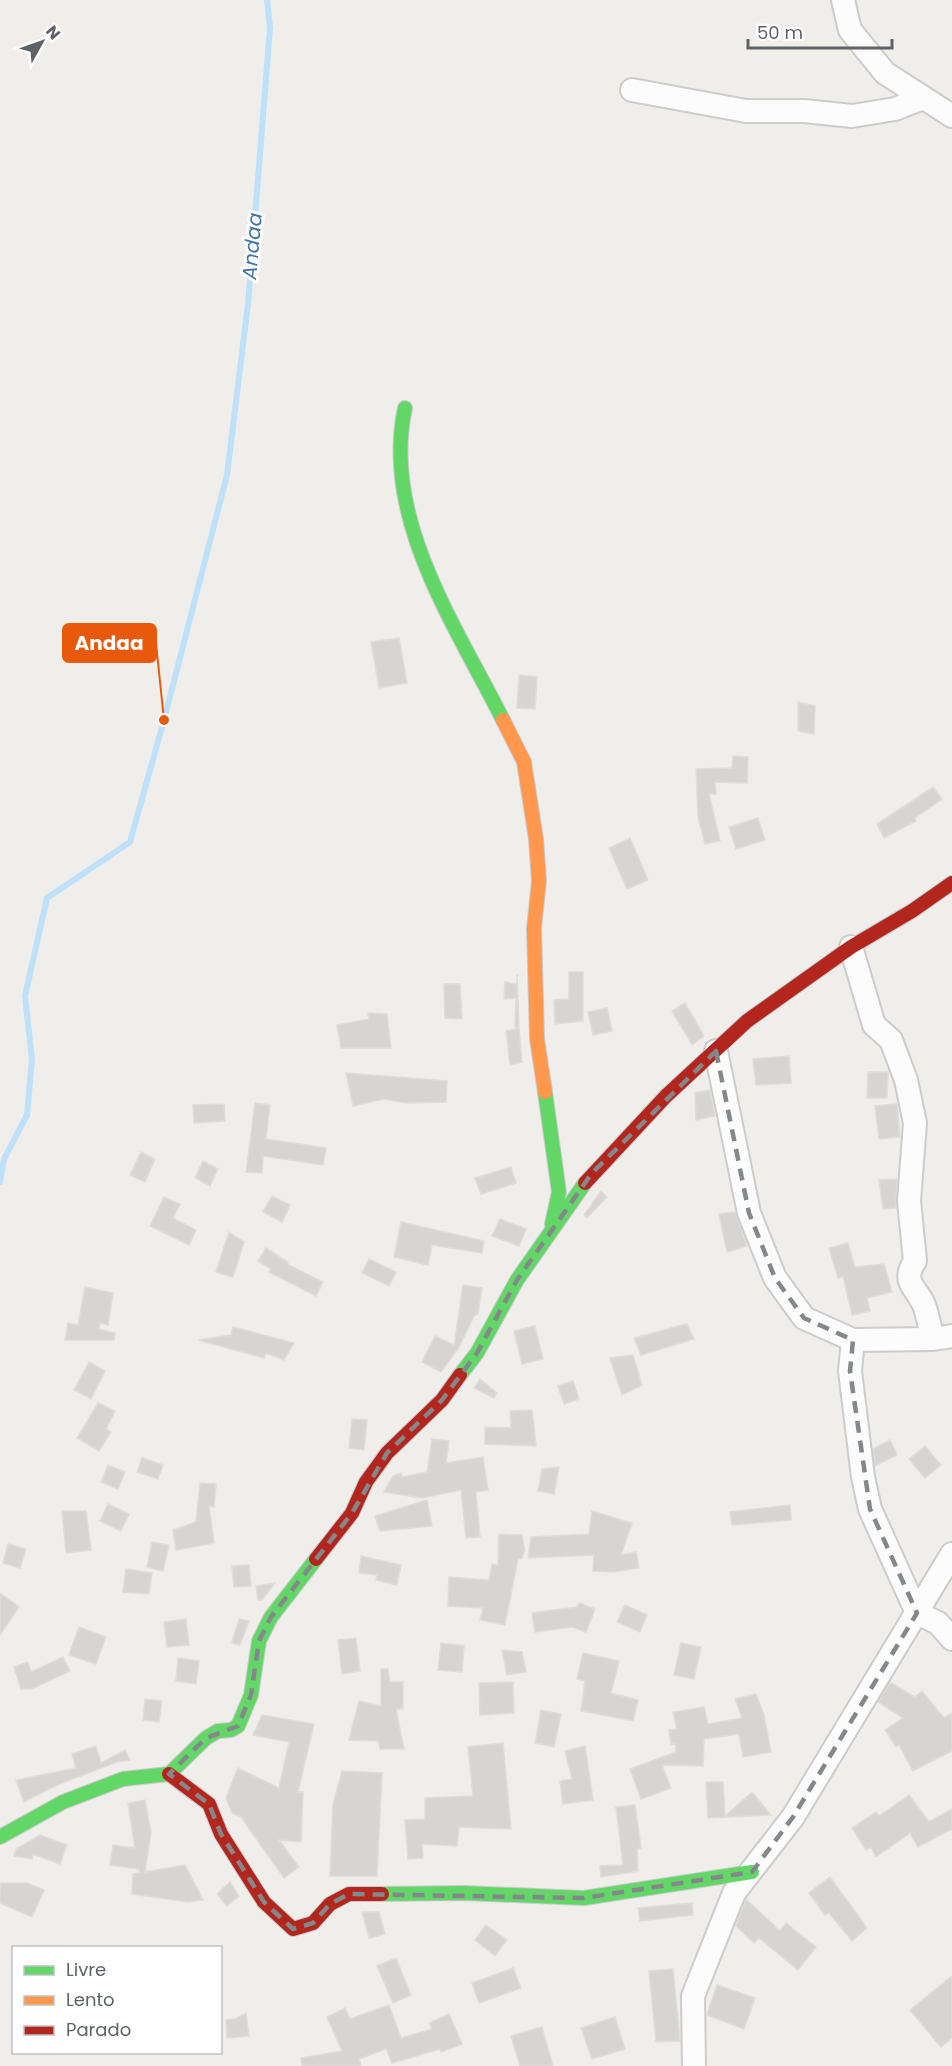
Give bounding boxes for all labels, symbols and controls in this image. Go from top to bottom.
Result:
north arrow [12,12,72,72]
scale bar [748,12,892,50]
text: 50 m [757,20,803,45]
text: N [40,21,66,45]
water label: Andaa [235,211,269,282]
callout: Andaa [63,624,156,662]
text: Andaa [75,629,143,657]
legend [12,1946,222,2054]
text: Livre [66,1957,106,1982]
text: Lento [66,1987,115,2012]
text: Parado [66,2017,131,2042]

